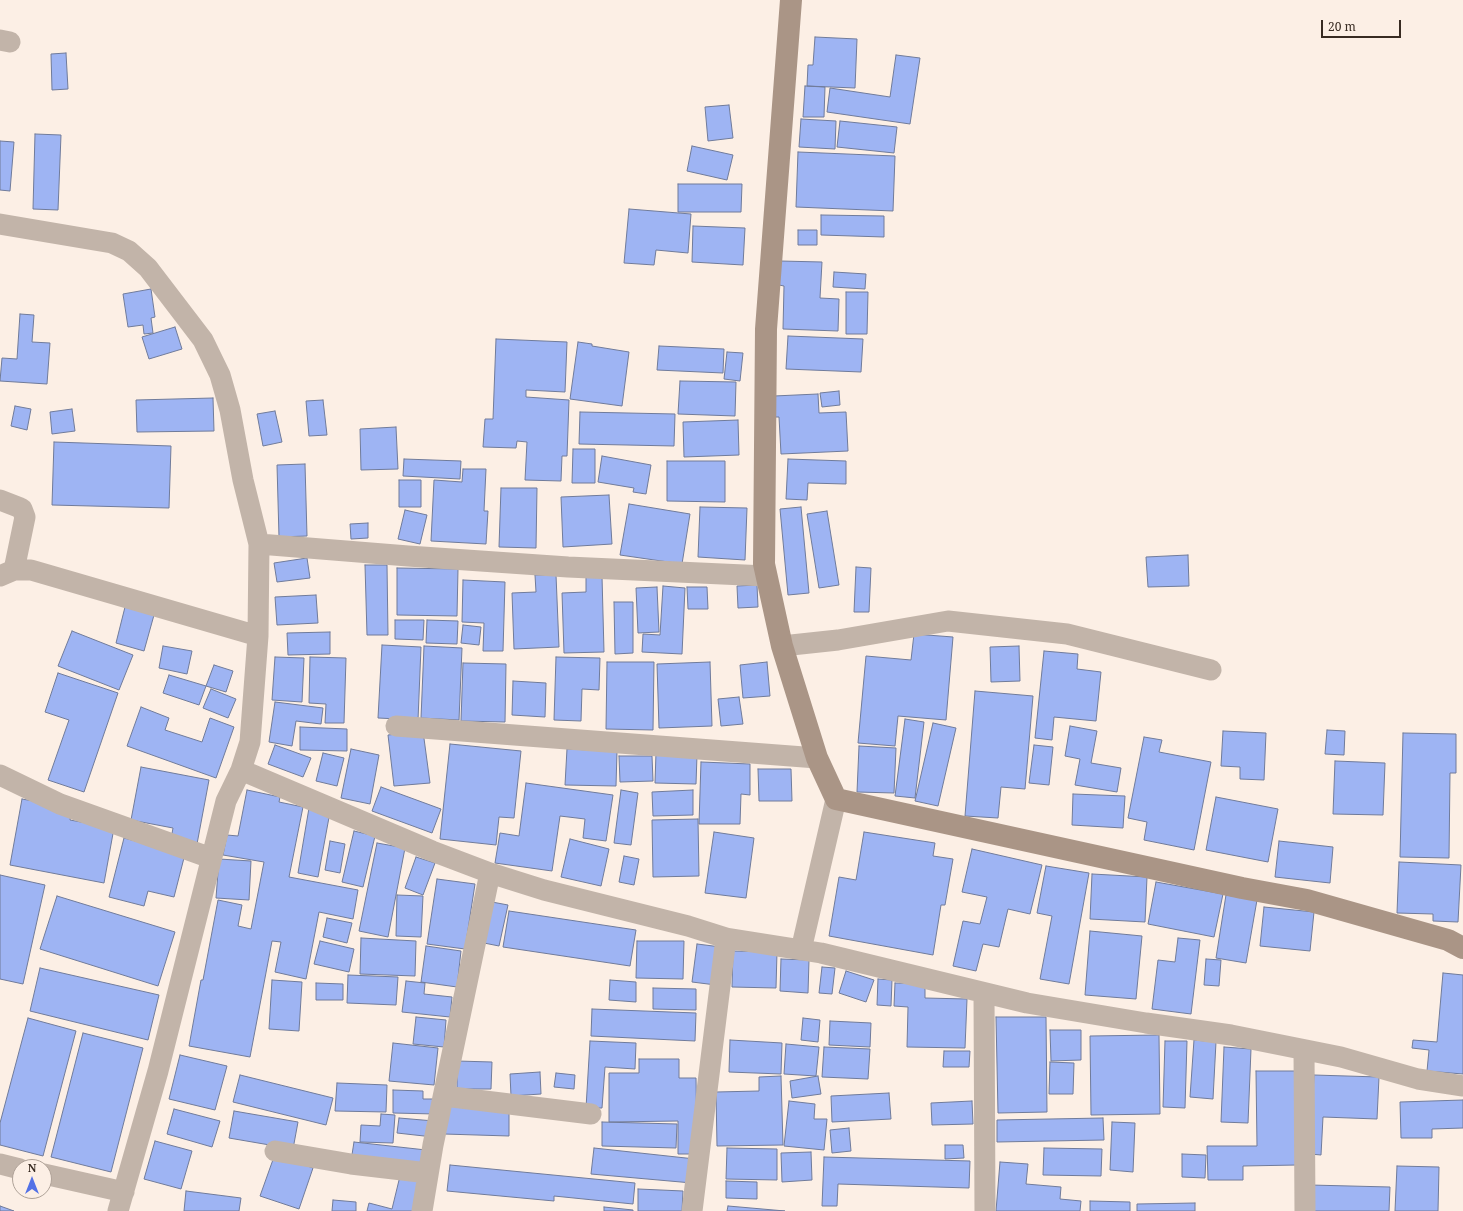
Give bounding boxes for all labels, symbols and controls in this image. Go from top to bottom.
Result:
scale bar [1323,12,1403,38]
text: 20 m [1328,18,1356,35]
north arrow [12,1159,52,1199]
text: N [28,1160,36,1175]

